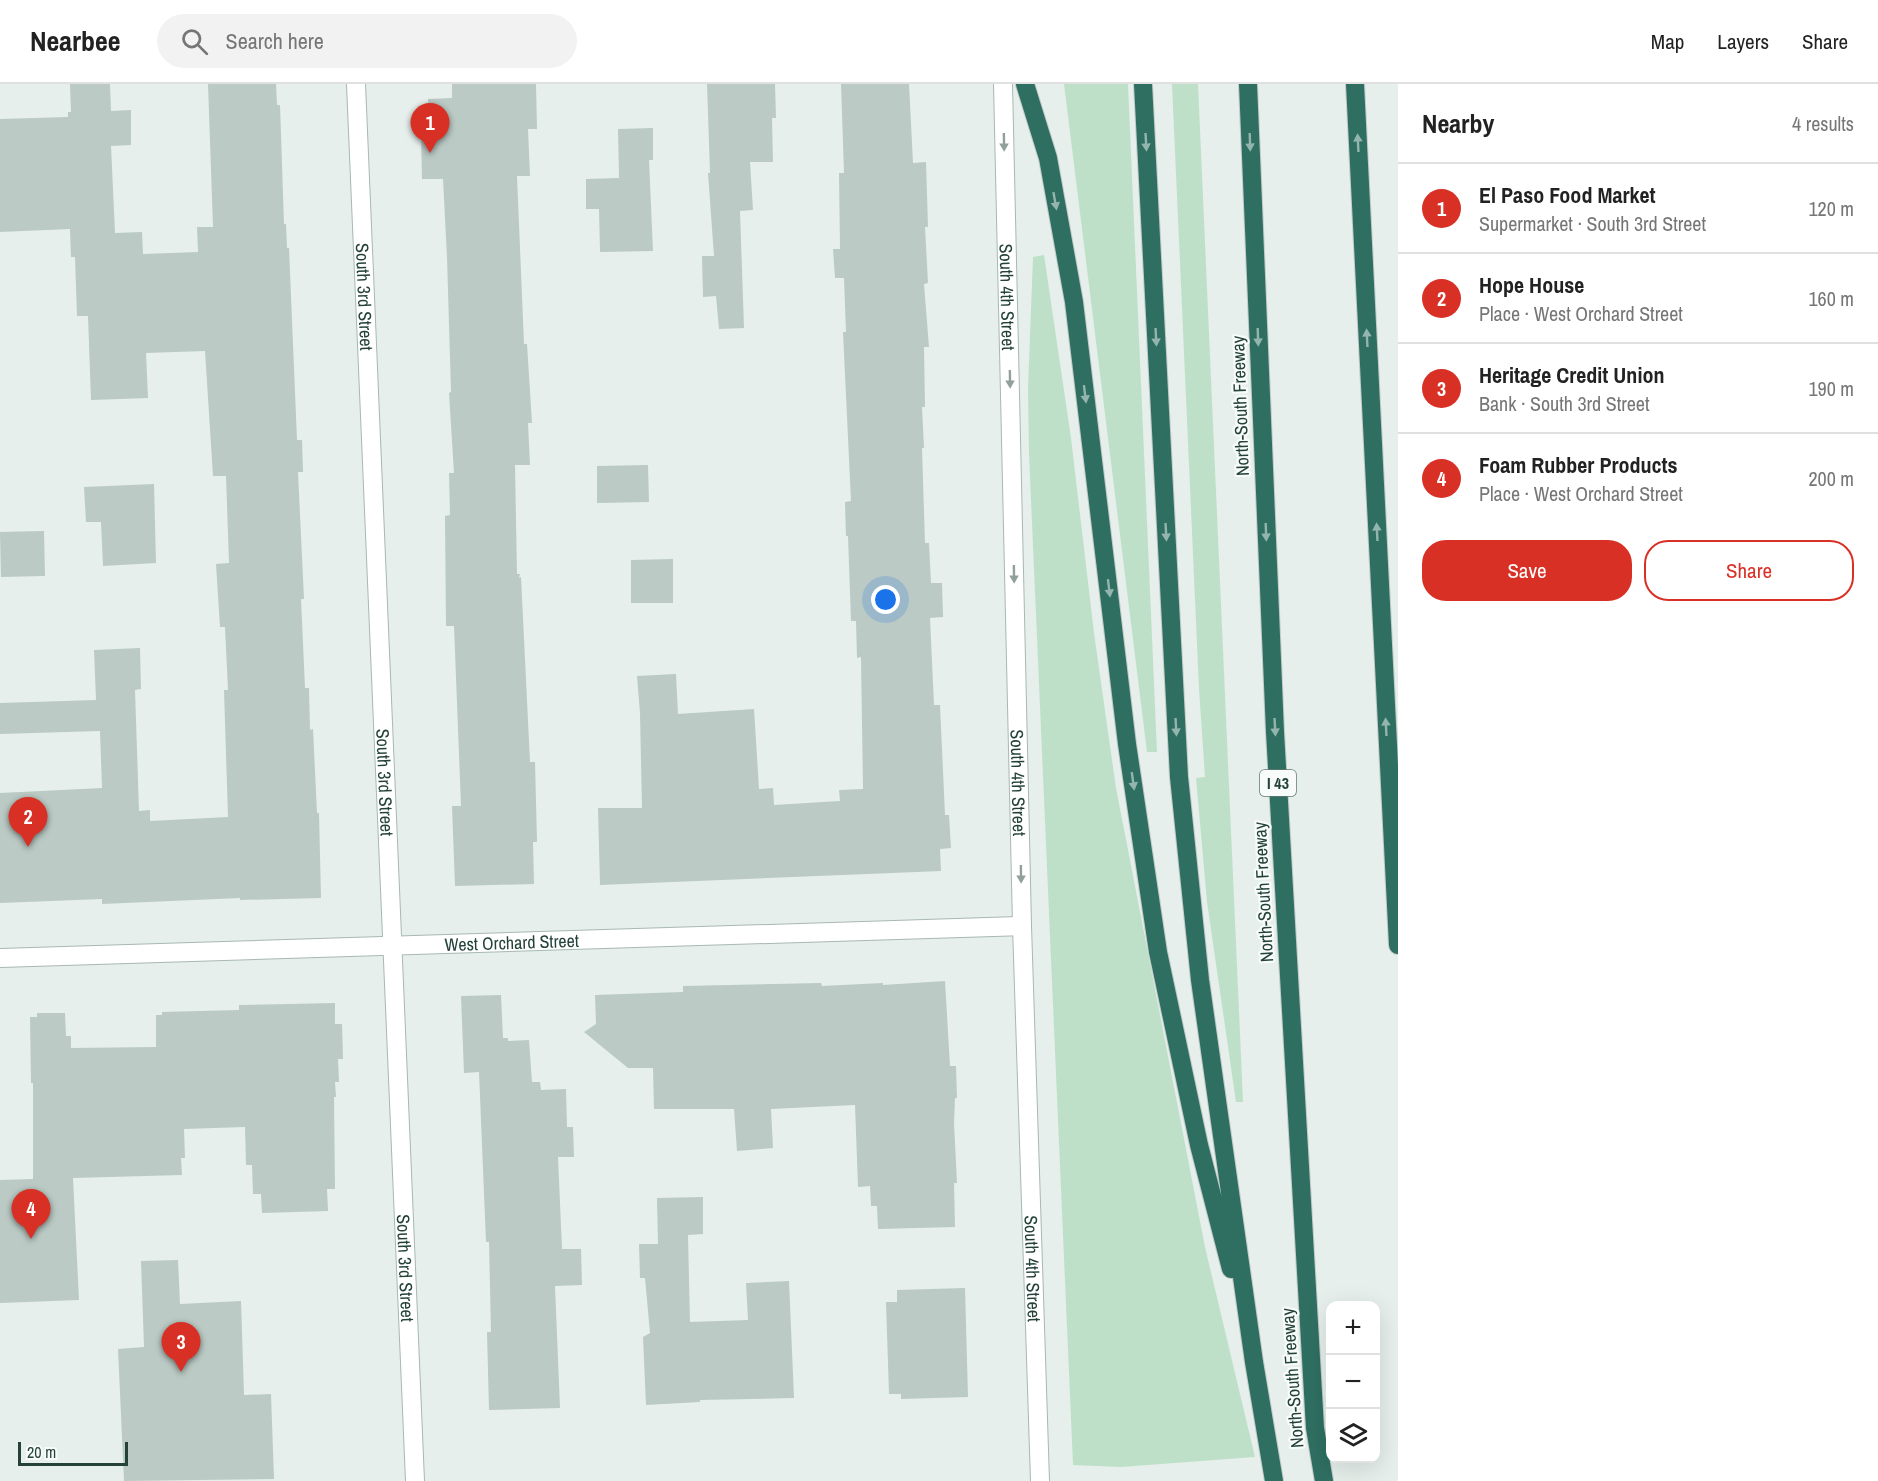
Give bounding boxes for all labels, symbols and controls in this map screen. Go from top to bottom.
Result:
search box [157,14,577,68]
text: Nearbee [30,22,121,60]
icon: search [178,25,211,58]
text: Search here [226,26,324,56]
text: Map [1651,27,1684,56]
text: Layers [1717,27,1769,56]
text: Share [1802,27,1848,56]
pin: 1 [410,104,450,153]
text: Nearby [1422,106,1494,141]
text: 4 results [1792,110,1854,137]
one-way arrow [999,133,1009,152]
one-way arrow [1141,133,1150,152]
one-way arrow [1245,133,1255,152]
one-way arrow [1354,133,1363,152]
text: El Paso Food Market [1479,180,1656,210]
one-way arrow [1051,192,1060,211]
text: 1 [1437,195,1446,222]
text: 120 m [1808,195,1854,222]
text: Supermarket · South 3rd Street [1479,210,1706,237]
street label: South 3rd Street [350,243,380,351]
street label: South 4th Street [994,243,1022,351]
text: Hope House [1479,270,1584,300]
text: 2 [1437,285,1446,312]
text: 160 m [1808,285,1854,312]
text: Place · West Orchard Street [1479,300,1683,327]
one-way arrow [1151,328,1161,347]
one-way arrow [1254,328,1263,347]
one-way arrow [1363,328,1372,347]
street label: North-South Freeway [1225,335,1255,477]
text: Heritage Credit Union [1479,360,1664,390]
one-way arrow [1005,370,1014,389]
text: 3 [1437,375,1446,402]
text: 190 m [1808,375,1854,402]
one-way arrow [1080,385,1090,404]
text: Bank · South 3rd Street [1479,390,1650,417]
text: Foam Rubber Products [1479,450,1678,480]
text: 4 [1437,465,1446,492]
text: 200 m [1808,465,1854,492]
text: Place · West Orchard Street [1479,480,1683,507]
one-way arrow [1162,522,1171,541]
one-way arrow [1262,523,1271,542]
one-way arrow [1372,523,1381,542]
button: Save [1422,540,1632,601]
button: Share [1644,540,1854,601]
one-way arrow [1009,565,1019,584]
one-way arrow [1104,578,1113,597]
your location [871,585,900,614]
one-way arrow [1172,717,1181,736]
one-way arrow [1270,717,1279,736]
one-way arrow [1382,718,1391,737]
street label: South 3rd Street [371,728,400,837]
street label: South 4th Street [1005,729,1032,837]
road number: I 43 [1260,770,1296,796]
one-way arrow [1128,772,1137,791]
pin: 2 [9,798,48,847]
street label: North-South Freeway [1247,821,1279,963]
one-way arrow [1016,865,1025,884]
street label: West Orchard Street [444,927,579,957]
pin: 4 [12,1190,51,1239]
street label: South 3rd Street [391,1214,421,1322]
street label: South 4th Street [1019,1215,1047,1322]
map controls [1326,1301,1380,1463]
button: + [1326,1301,1380,1355]
street label: North-South Freeway [1275,1307,1309,1449]
pin: 3 [162,1322,201,1372]
button: − [1326,1355,1380,1409]
button: layers [1326,1409,1380,1463]
scale bar [18,1439,128,1466]
text: 20 m [27,1441,56,1463]

